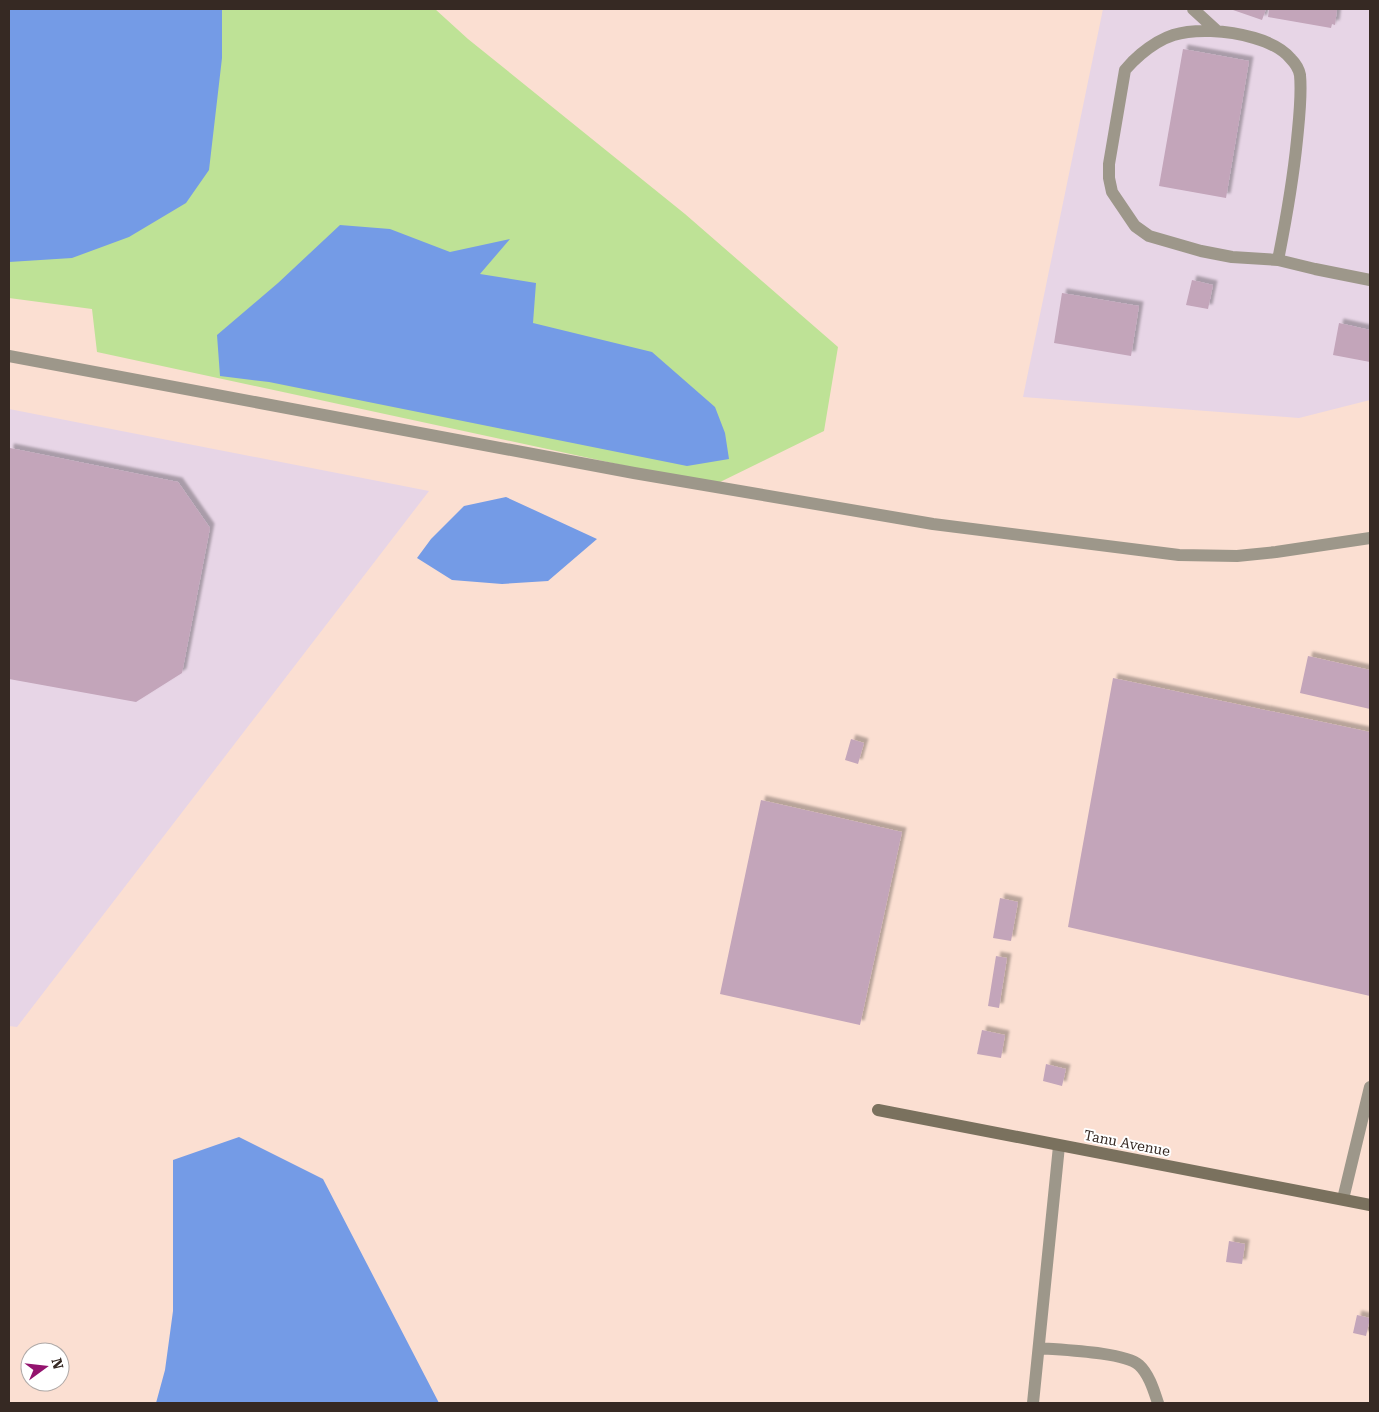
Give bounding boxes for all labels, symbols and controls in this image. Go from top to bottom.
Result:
street label: Tanu Avenue [1083,1127,1172,1159]
north arrow [20,1342,70,1392]
text: N [48,1356,67,1371]

